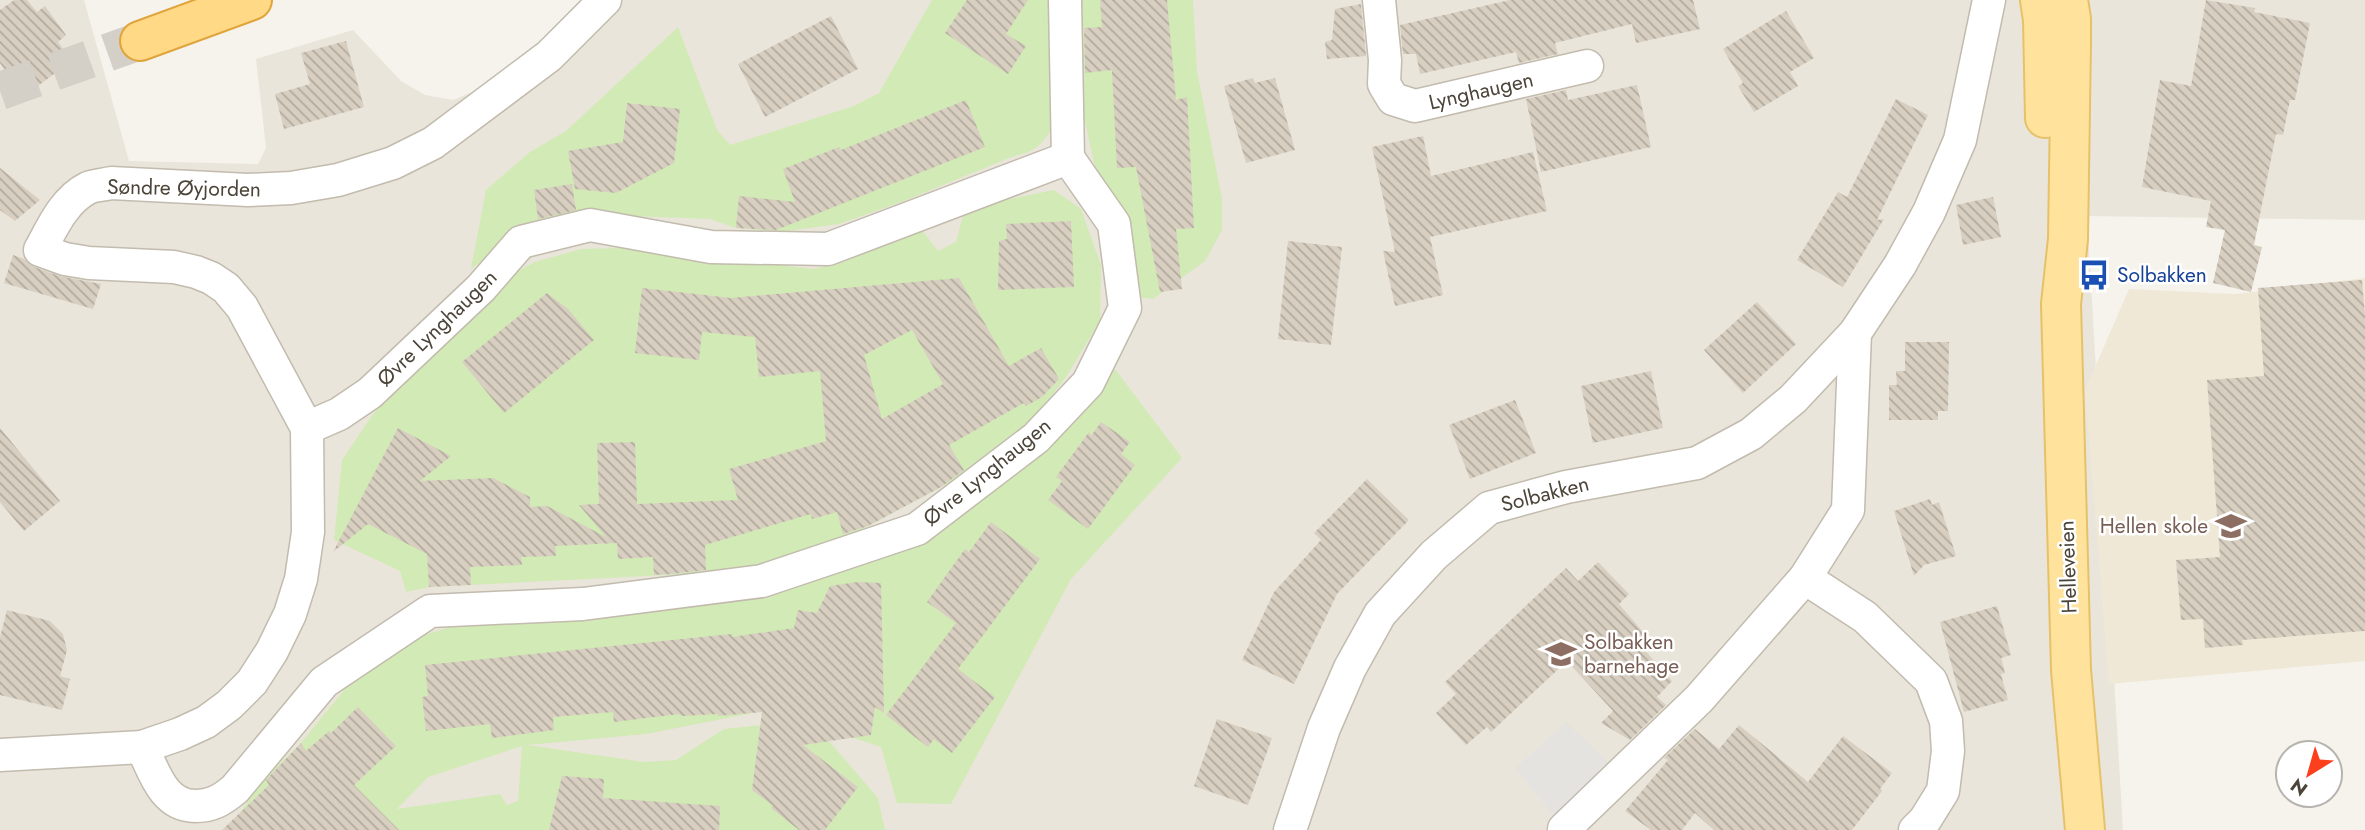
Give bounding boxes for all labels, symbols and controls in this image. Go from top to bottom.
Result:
street label: Lynghaugen [1426,64,1536,118]
street label: Søndre Øyjorden [107,172,261,204]
bus stop icon: Solbakken [2077,258,2111,292]
place label: Solbakken [2117,260,2207,290]
street label: Øvre Lynghaugen [370,263,504,393]
street label: Øvre Lynghaugen [917,411,1057,533]
street label: Solbakken [1498,469,1592,519]
school or university icon: Hellen skole [2214,509,2248,543]
place label: Hellen skole [2100,511,2208,541]
street label: Helleveien [2051,520,2085,614]
place label: Solbakken barnehage [1584,627,1679,681]
school or university icon: Solbakken barnehage [1544,637,1578,671]
north arrow [2274,739,2344,809]
text: N [2285,772,2313,803]

